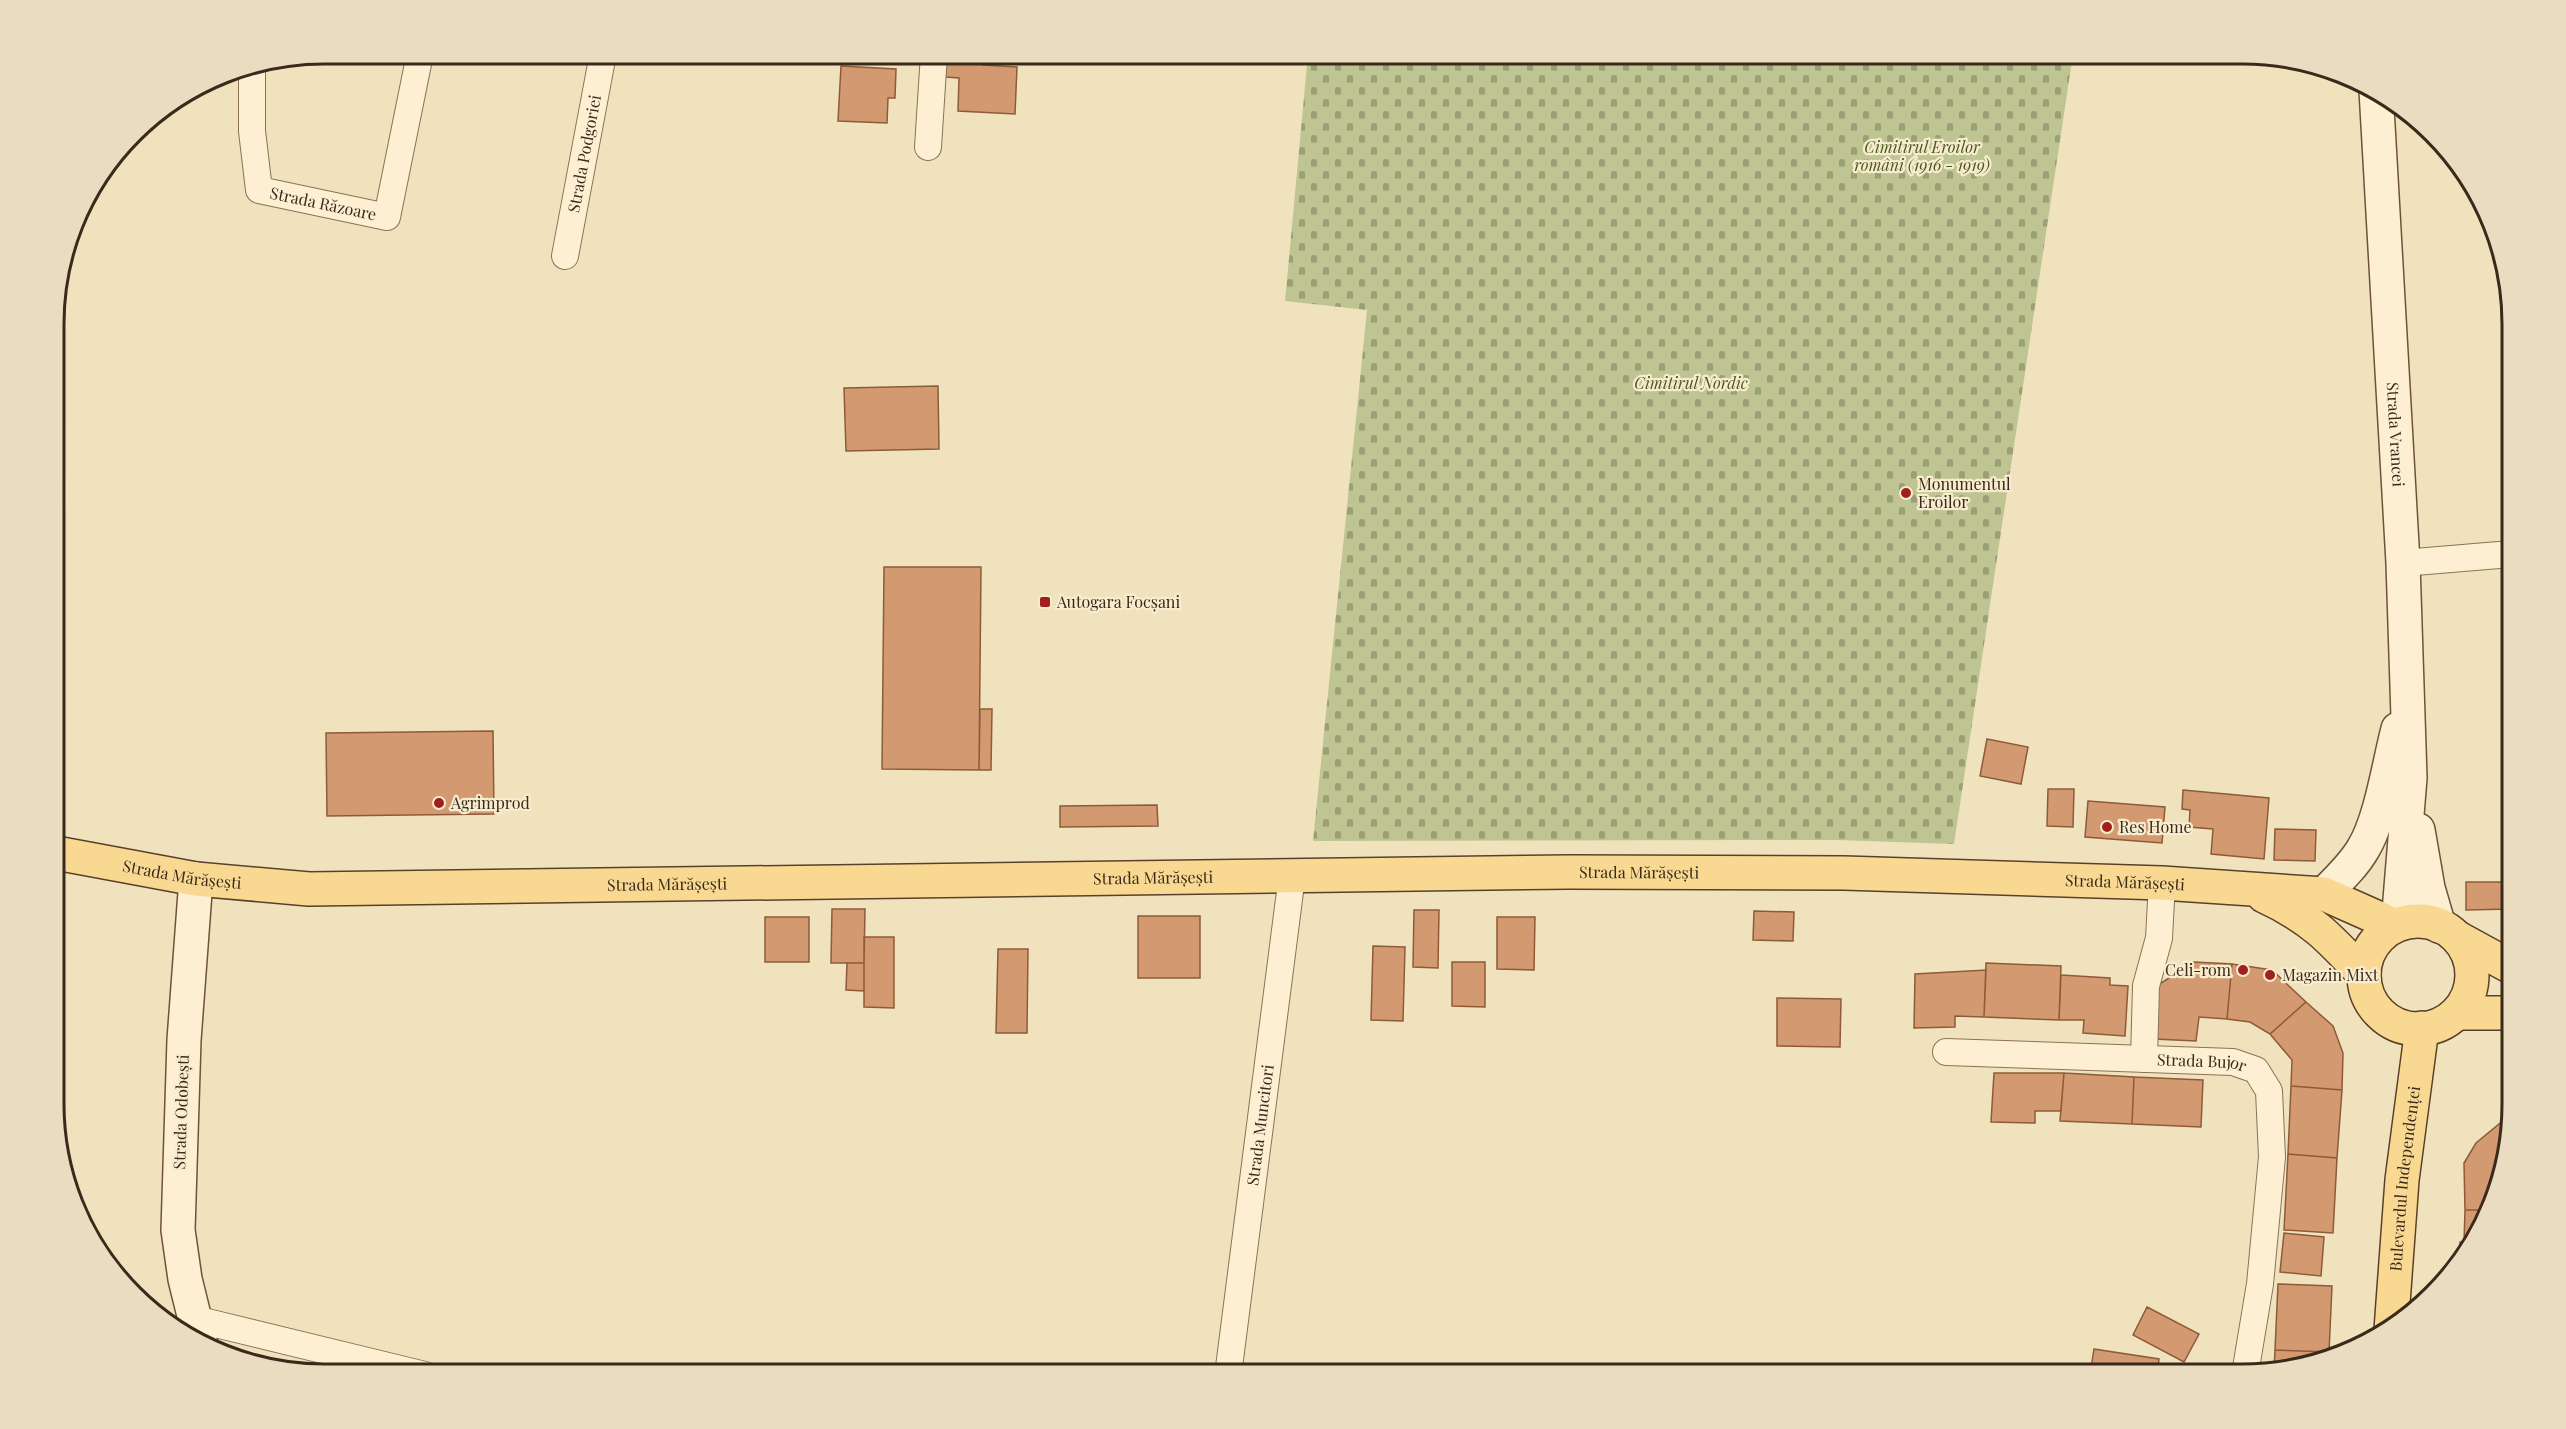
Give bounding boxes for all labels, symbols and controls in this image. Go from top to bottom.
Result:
street label: Strada Podgoriei [562,93,605,214]
park label: Cimitirul Eroilor români (1916 - 1919) [1854,136,1990,175]
street label: Strada Răzoare [268,182,378,224]
park label: Cimitirul Nordic [1634,372,1748,393]
street label: Strada Vrancei [2383,381,2410,488]
place label: Monumentul Eroilor [1918,473,2011,512]
marker: Monumentul Eroilor [1899,486,1913,500]
place label: Autogara Focșani [1056,591,1180,613]
marker: Autogara Focșani [1038,595,1052,609]
place label: Agrimprod [450,792,530,813]
marker: Agrimprod [432,796,446,810]
place label: Res Home [2119,816,2192,837]
marker: Res Home [2100,820,2114,834]
street label: Strada Mărășești [121,855,243,893]
street label: Strada Mărășești [1579,861,1699,883]
street label: Strada Mărășești [1093,866,1214,888]
street label: Strada Mărășești [2065,869,2186,895]
street label: Strada Mărășești [607,872,728,895]
place label: Celi-rom [2165,959,2231,980]
marker: Celi-rom [2236,963,2250,977]
place label: Magazin Mixt [2282,964,2379,985]
marker: Magazin Mixt [2263,968,2277,982]
street label: Strada Bujor [2157,1048,2250,1076]
street label: Strada Odobești [168,1054,194,1170]
street label: Strada Muncitori [1241,1063,1278,1187]
street label: Bulevardul Independenței [2384,1084,2424,1272]

